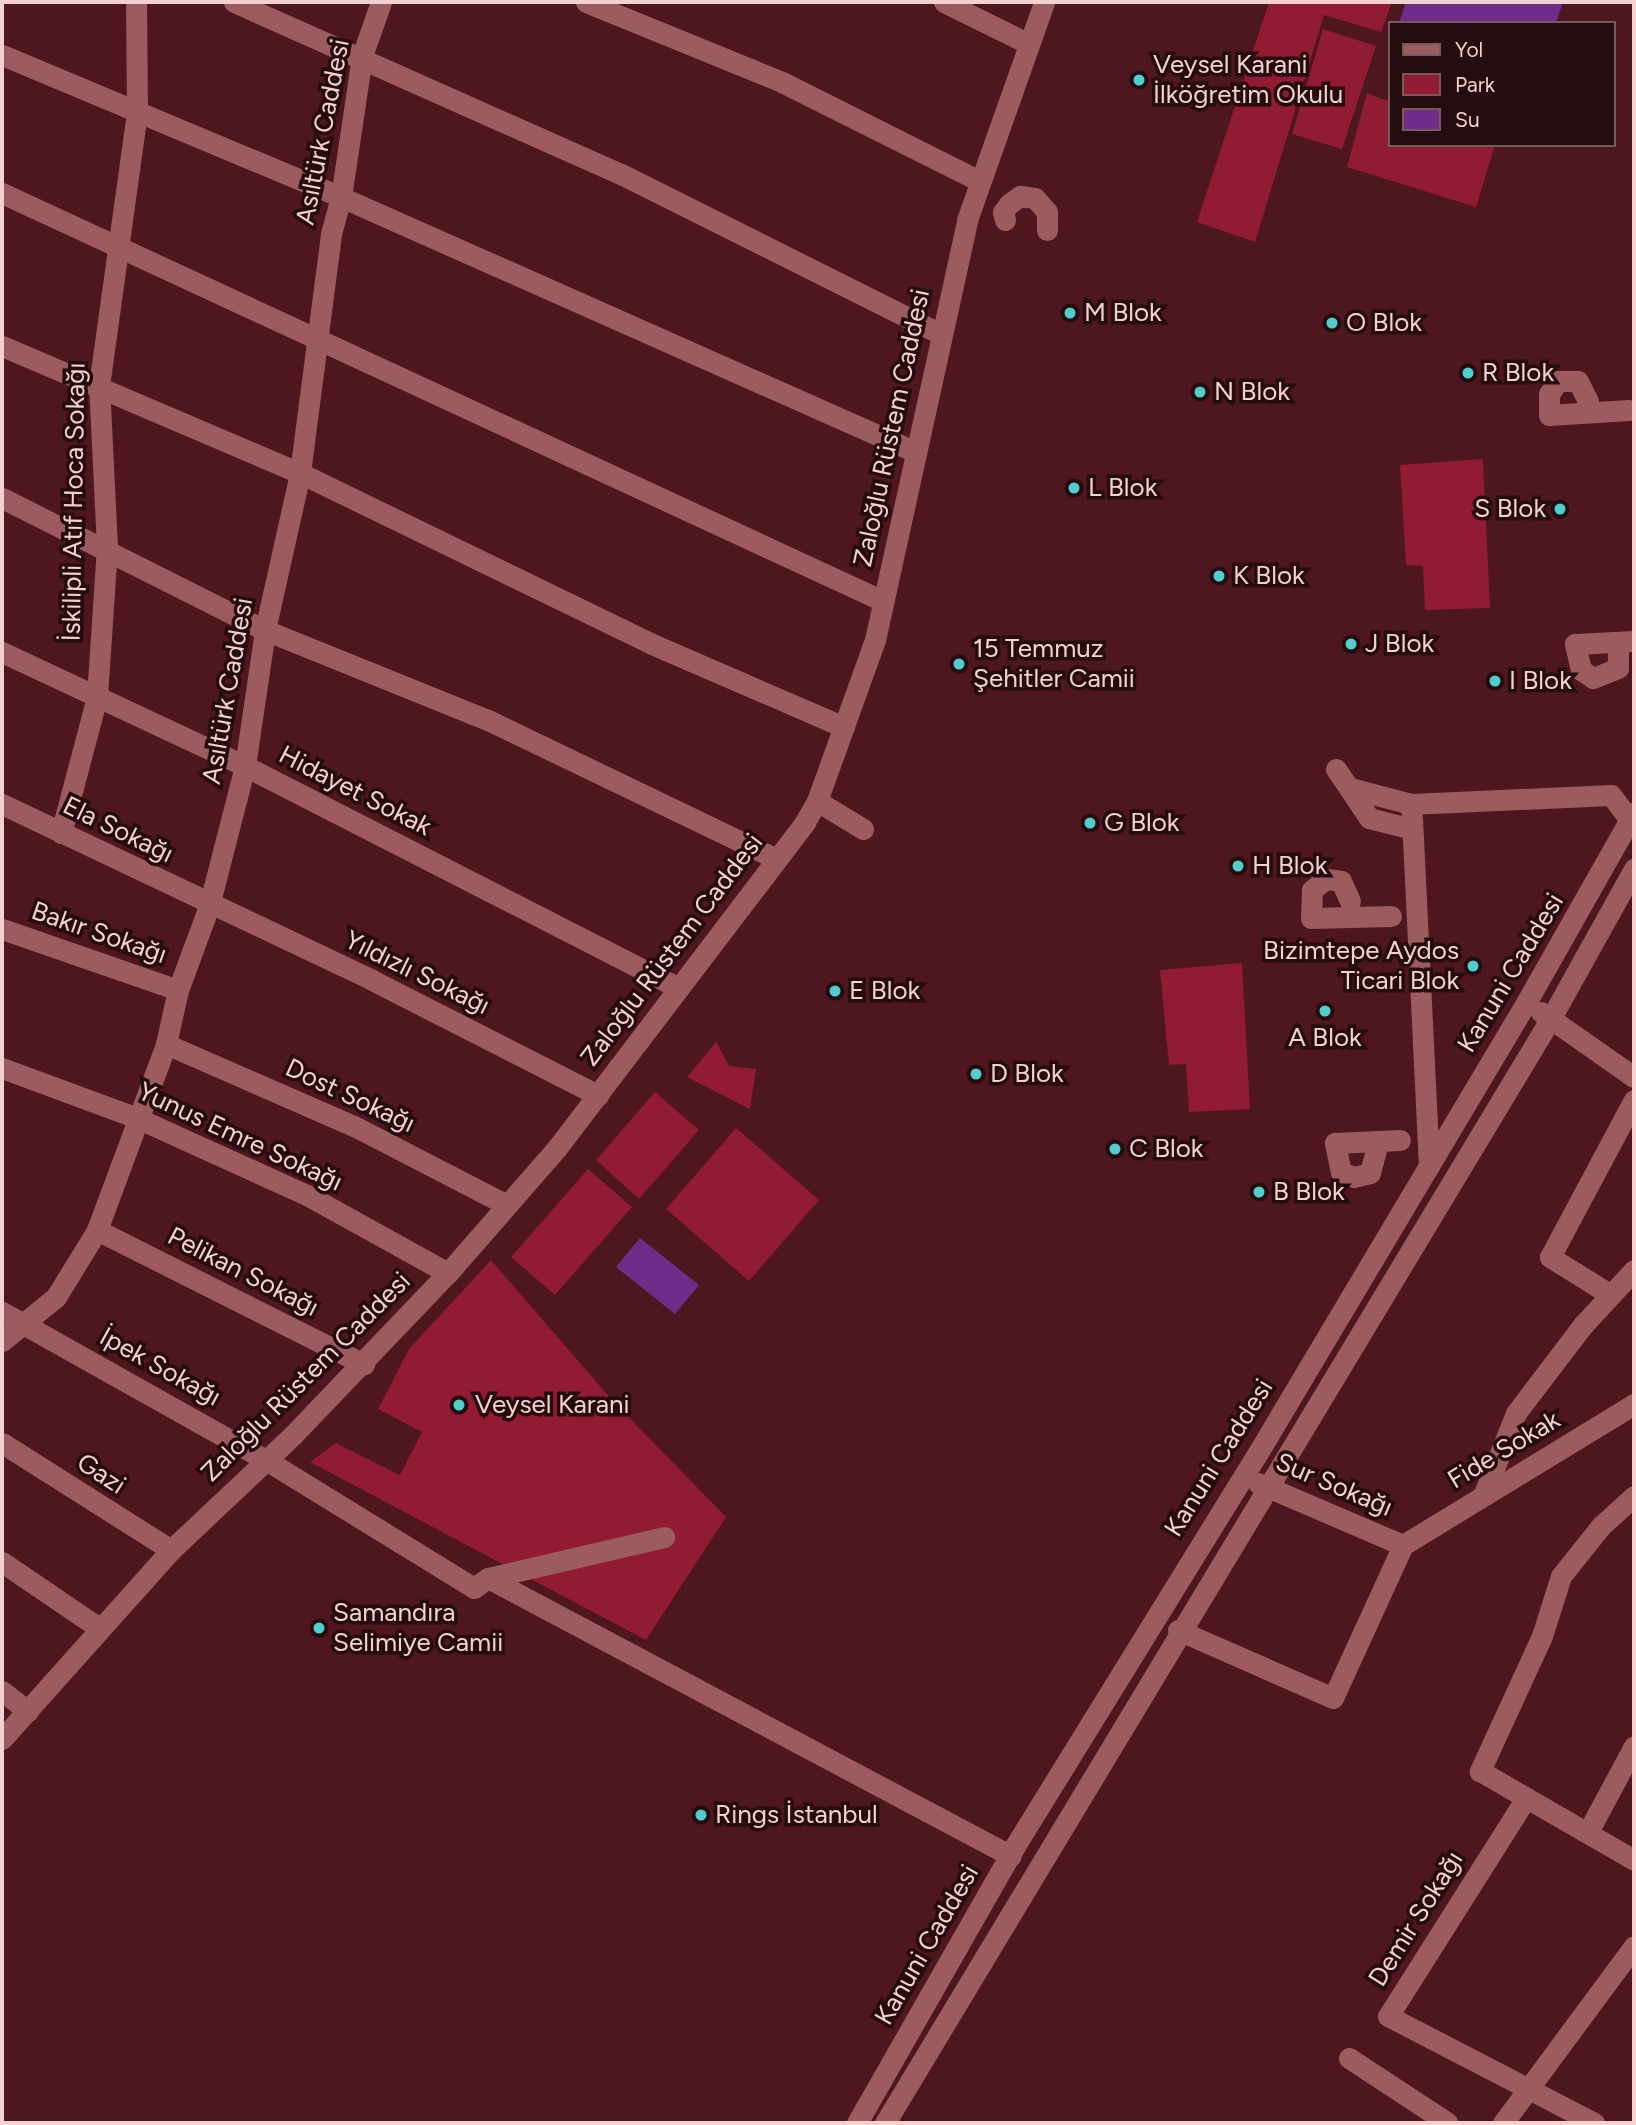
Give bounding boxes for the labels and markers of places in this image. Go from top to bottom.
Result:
place label: Veysel Karani İlköğretim Okulu [1153,49,1343,110]
marker: Veysel Karani İlköğretim Okulu [1131,72,1147,88]
place label: M Blok [1084,297,1162,329]
marker: M Blok [1062,305,1078,321]
place label: O Blok [1346,307,1422,339]
marker: O Blok [1324,315,1340,331]
place label: R Blok [1482,357,1554,389]
marker: R Blok [1460,365,1476,381]
place label: N Blok [1214,376,1290,408]
marker: N Blok [1192,384,1208,400]
place label: L Blok [1088,472,1157,504]
marker: L Blok [1066,480,1082,496]
place label: S Blok [1474,493,1546,525]
marker: S Blok [1552,501,1568,517]
place label: K Blok [1233,560,1305,592]
marker: K Blok [1211,568,1227,584]
place label: J Blok [1365,628,1434,660]
place label: 15 Temmuz Şehitler Camii [973,633,1135,694]
marker: J Blok [1343,636,1359,652]
marker: 15 Temmuz Şehitler Camii [951,656,967,672]
place label: I Blok [1509,665,1572,697]
marker: I Blok [1487,673,1503,689]
place label: G Blok [1104,807,1179,839]
marker: G Blok [1082,815,1098,831]
place label: H Blok [1252,850,1327,882]
marker: H Blok [1230,858,1246,874]
place label: Bizimtepe Aydos Ticari Blok [1263,935,1459,996]
marker: Bizimtepe Aydos Ticari Blok [1465,958,1481,974]
place label: E Blok [849,975,920,1007]
marker: E Blok [827,983,843,999]
marker: A Blok [1317,1003,1333,1019]
place label: A Blok [1288,1022,1362,1054]
place label: D Blok [990,1058,1064,1090]
marker: D Blok [968,1066,984,1082]
place label: C Blok [1129,1133,1203,1165]
marker: C Blok [1107,1141,1123,1157]
place label: B Blok [1273,1176,1345,1208]
marker: B Blok [1251,1184,1267,1200]
place label: Veysel Karani [475,1389,629,1421]
marker: Veysel Karani [449,1395,469,1415]
place label: Samandıra Selimiye Camii [333,1597,503,1658]
marker: Samandıra Selimiye Camii [311,1620,327,1636]
place label: Rings İstanbul [715,1799,878,1831]
marker: Rings İstanbul [693,1807,709,1823]

